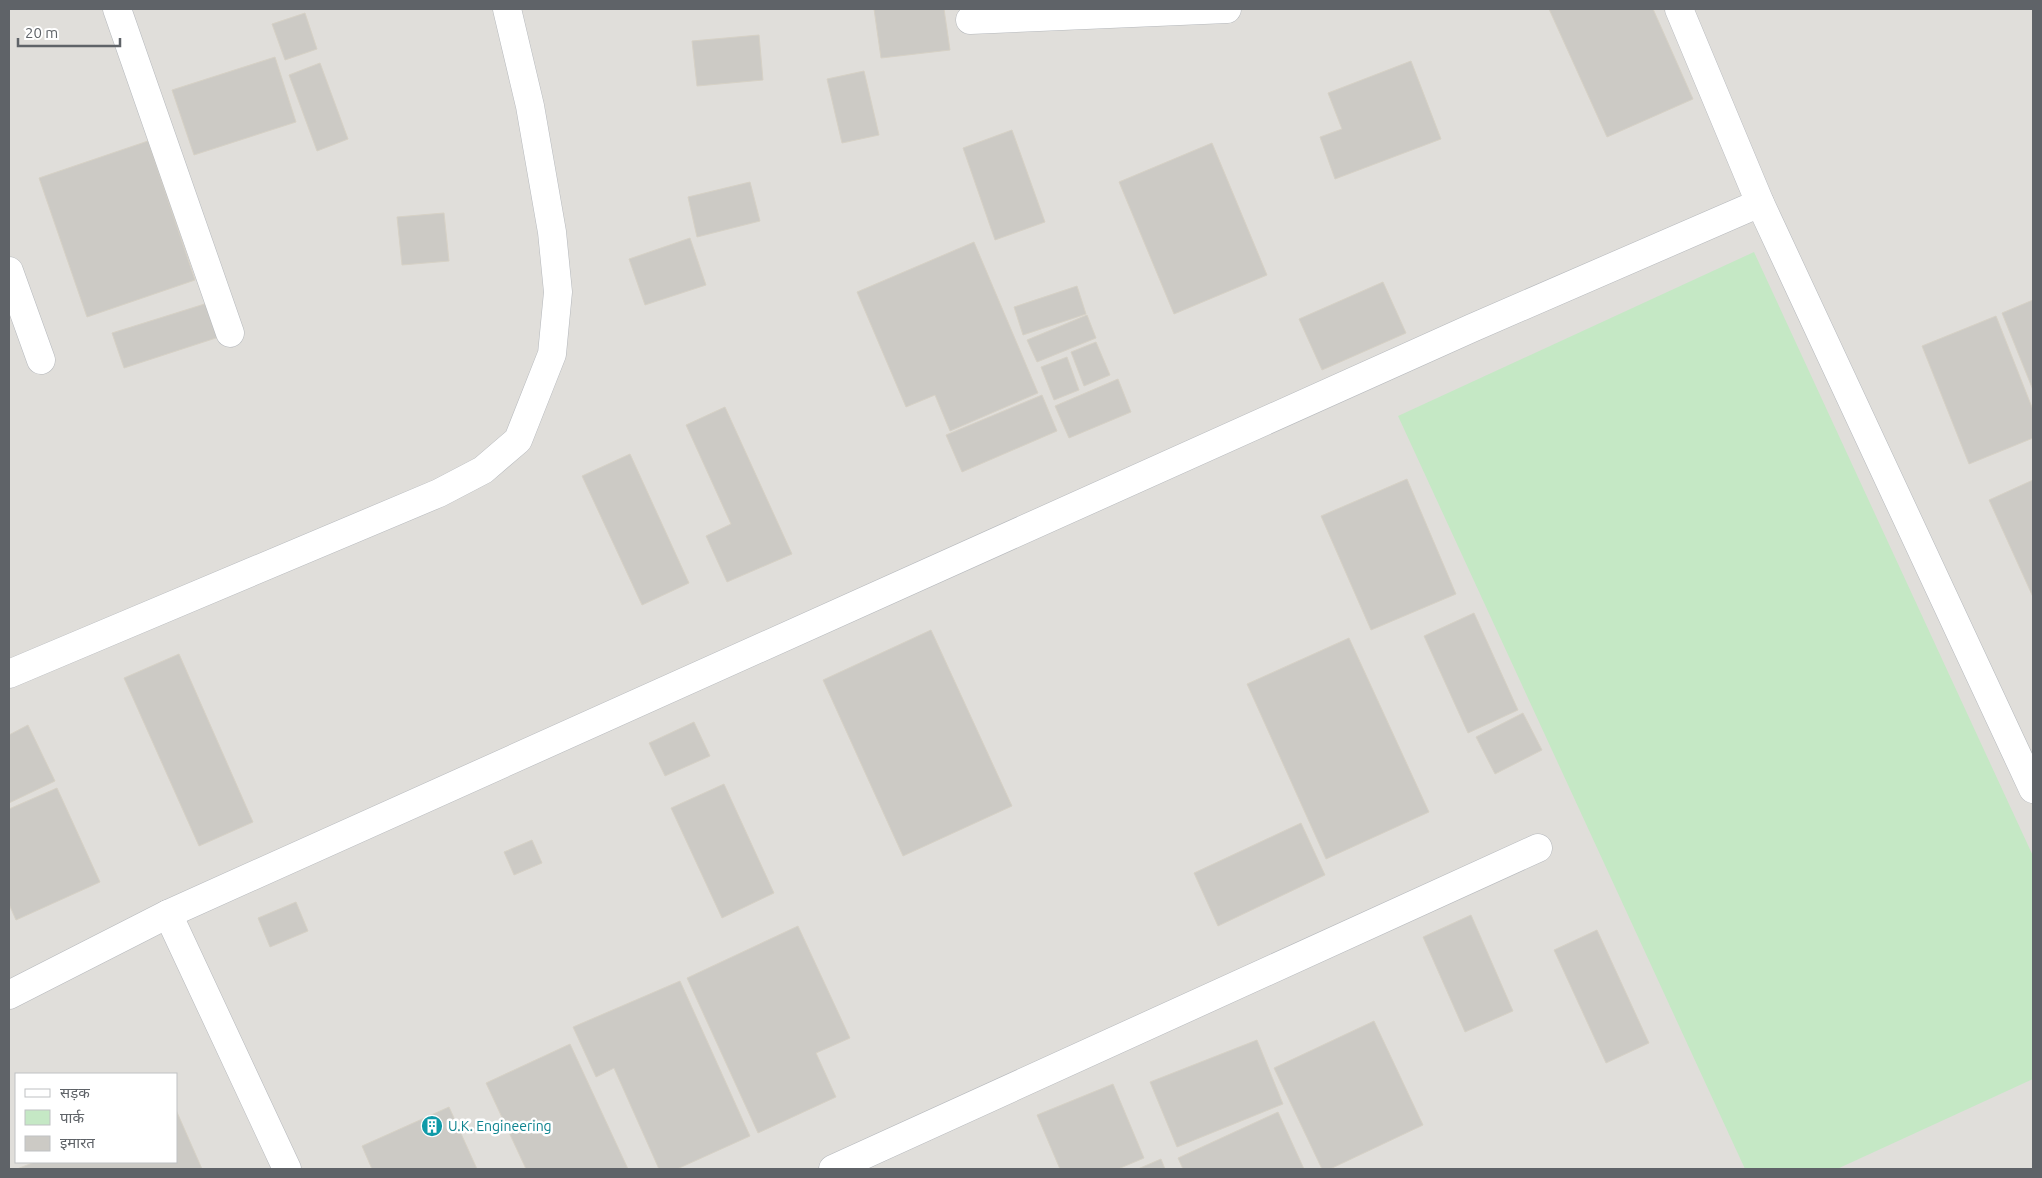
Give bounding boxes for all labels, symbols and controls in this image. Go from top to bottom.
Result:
scale bar [18,15,120,47]
text: 20 m [25,24,58,41]
legend [15,1073,178,1163]
text: सड़क [60,1084,90,1101]
text: पार्क [60,1109,84,1126]
building icon: U.K. Engineering [420,1114,444,1138]
place label: U.K. Engineering [448,1118,552,1134]
text: इमारत [60,1134,95,1151]

